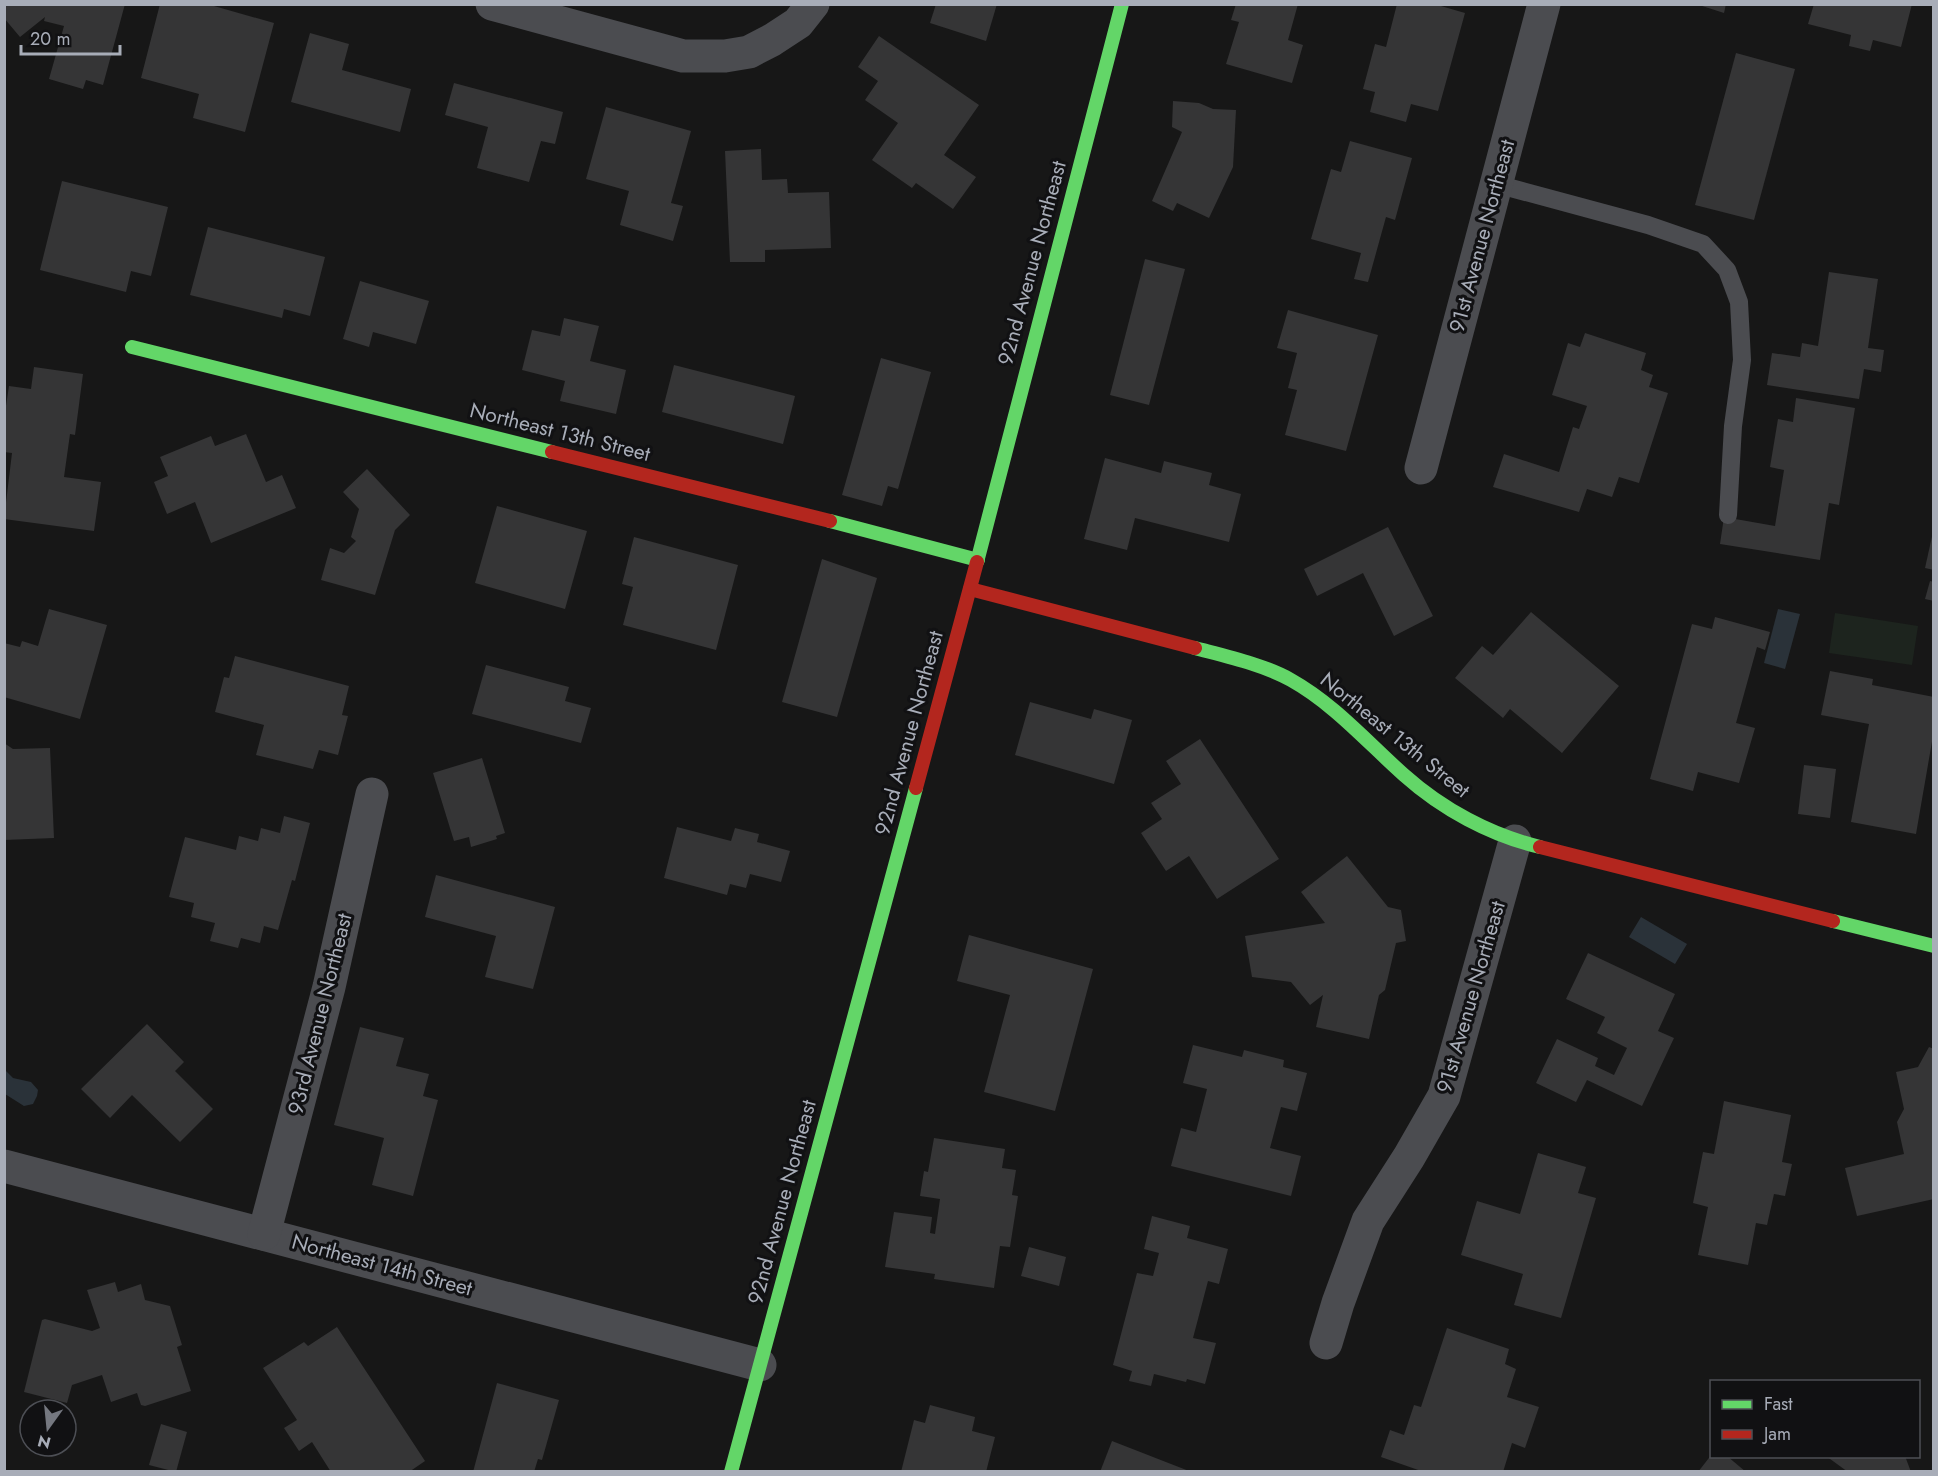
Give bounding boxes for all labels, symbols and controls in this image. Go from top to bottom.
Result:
scale bar [21,18,120,56]
text: 20 m [30,26,70,52]
street label: 91st Avenue Northeast [1442,136,1522,336]
street label: 92nd Avenue Northeast [990,157,1074,369]
street label: Northeast 13th Street [467,395,653,469]
street label: 92nd Avenue Northeast [867,627,951,839]
street label: Northeast 13th Street [1314,665,1476,805]
street label: 91st Avenue Northeast [1429,897,1513,1097]
street label: 93rd Avenue Northeast [281,910,359,1118]
street label: 92nd Avenue Northeast [740,1096,824,1308]
street label: Northeast 14th Street [288,1226,476,1304]
legend [1710,1380,1920,1458]
text: Fast [1764,1391,1793,1417]
north arrow [18,1398,78,1458]
text: Jam [1762,1421,1791,1447]
text: N [35,1429,53,1455]

